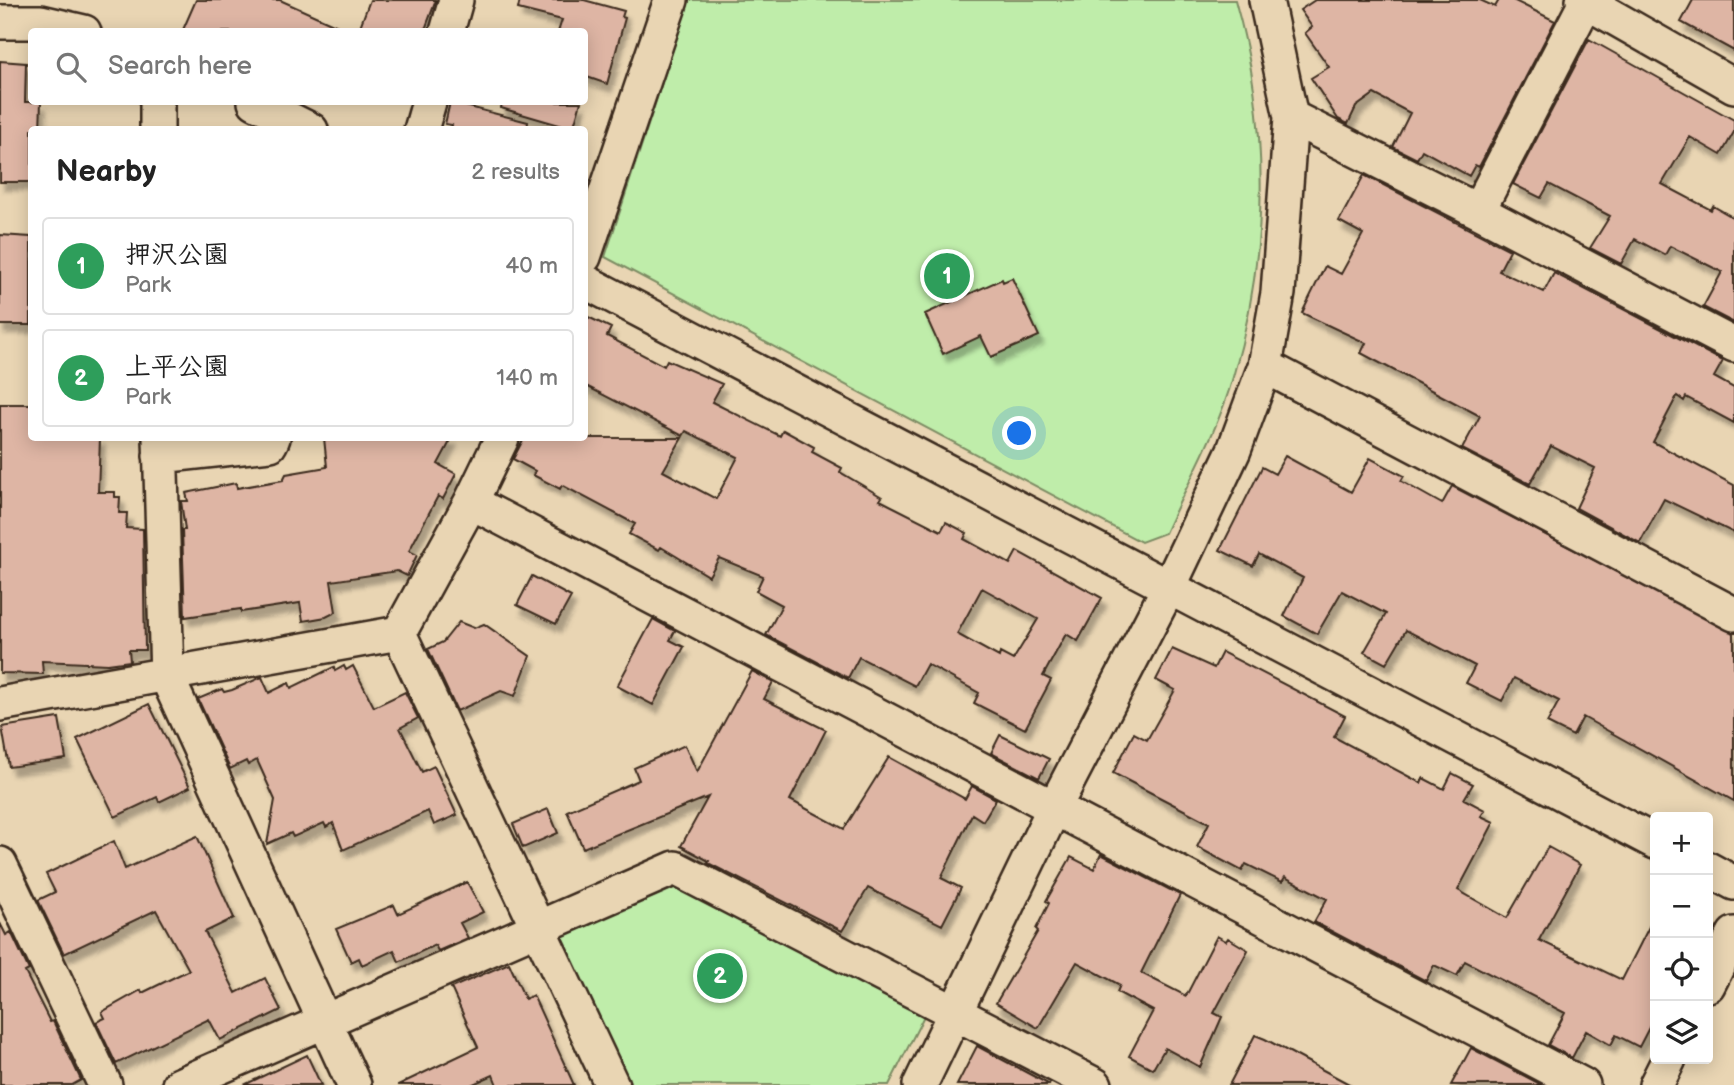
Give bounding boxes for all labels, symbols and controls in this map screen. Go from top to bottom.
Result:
search box [28,28,588,105]
icon: search [52,48,90,86]
text: Search here [108,51,252,82]
text: Nearby [56,154,156,190]
text: 2 results [471,158,560,186]
text: 押沢公園 [125,240,229,271]
pin: 1 [924,250,970,302]
text: 1 [76,252,86,280]
text: 40 m [505,252,558,280]
text: Park [125,271,171,299]
text: 上平公園 [125,352,229,383]
text: 2 [74,364,88,392]
text: 140 m [496,364,558,392]
text: Park [125,383,171,411]
your location [1002,416,1036,450]
map controls [1650,812,1713,1064]
button: + [1650,812,1713,875]
button: − [1650,875,1713,938]
button: locate [1650,938,1713,1001]
pin: 2 [697,950,743,1002]
button: layers [1650,1001,1713,1064]

